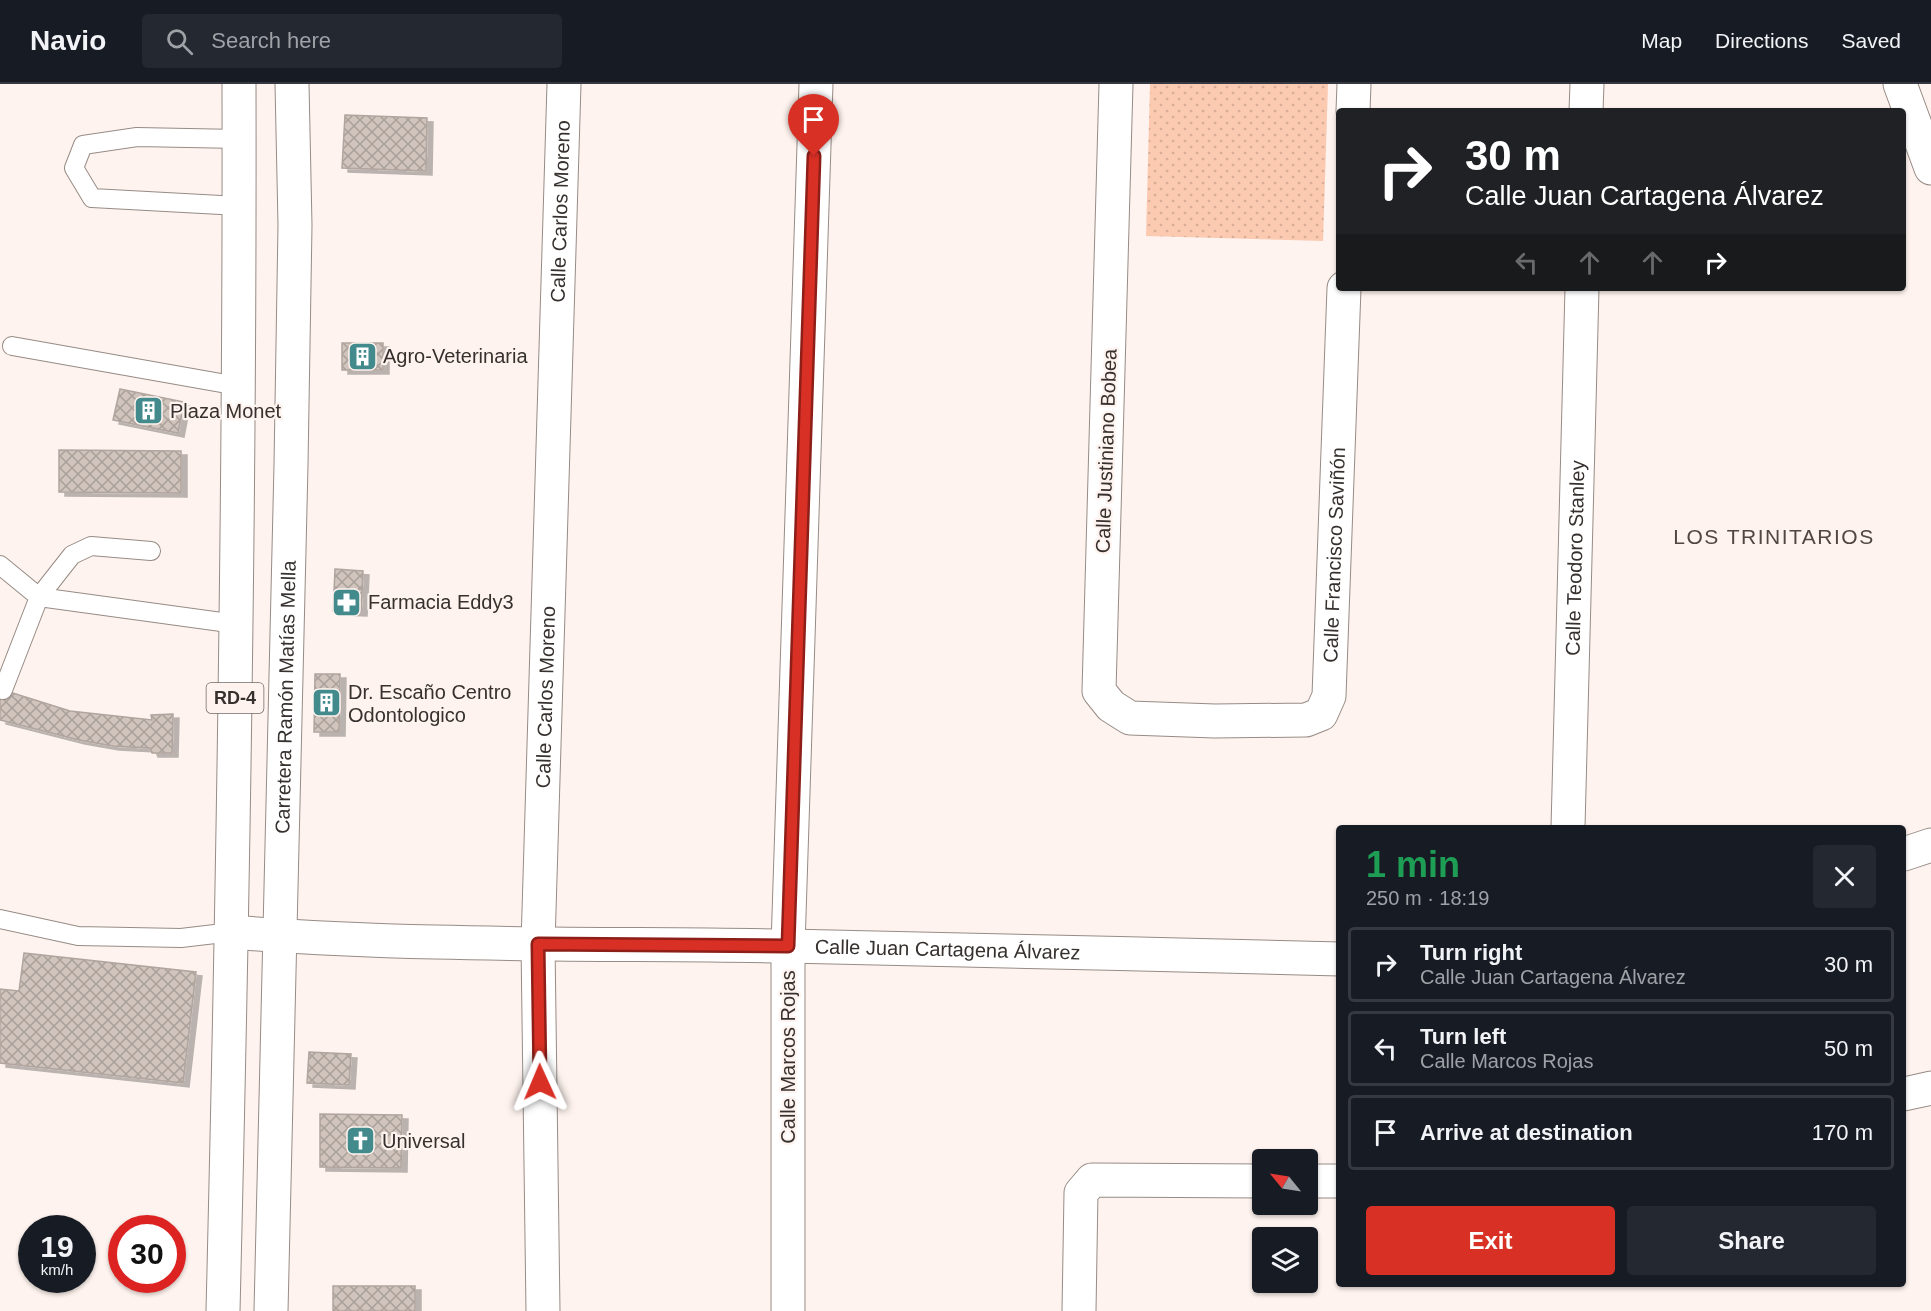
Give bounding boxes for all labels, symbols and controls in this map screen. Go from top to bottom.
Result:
search box [142,14,562,68]
text: Navio [30,25,106,56]
icon: search [163,25,196,58]
text: Search here [211,28,331,53]
text: Map [1641,29,1682,52]
text: Directions [1715,29,1808,52]
text: Saved [1841,29,1901,52]
pin [788,94,839,156]
icon: arrive [797,103,830,136]
street label: Calle Carlos Moreno [546,120,574,303]
icon: right [1366,132,1444,210]
text: 30 m [1465,132,1561,179]
text: Calle Juan Cartagena Álvarez [1465,181,1824,211]
icon: left [1510,246,1543,279]
icon: ahead [1573,246,1606,279]
icon: ahead [1636,246,1669,279]
icon: right [1699,246,1732,279]
building icon: Agro-Veterinaria [346,340,378,372]
place label: Agro-Veterinaria [383,345,528,367]
street label: Calle Justiniano Bobea [1091,348,1121,554]
building icon: Plaza Monet [133,395,165,427]
place label: Plaza Monet [170,400,282,422]
street label: Calle Francisco Saviñón [1319,447,1349,663]
street label: Calle Teodoro Stanley [1561,460,1589,656]
district label: LOS TRINITARIOS [1673,525,1875,548]
street label: Carretera Ramón Matías Mella [271,559,300,834]
pharmacy icon: Farmacia Eddy3 [331,586,363,618]
place label: Farmacia Eddy3 [368,591,514,613]
street label: Calle Carlos Moreno [532,606,559,789]
place label: Dr. Escaño Centro Odontologico [348,681,511,726]
road number: RD-4 [206,683,264,713]
building icon: Dr. Escaño Centro Odontologico [311,687,343,719]
text: 1 min [1366,844,1460,885]
button: close [1813,845,1876,908]
text: 250 m · 18:19 [1366,887,1489,909]
street label: Calle Juan Cartagena Álvarez [815,935,1081,964]
text: Turn right [1420,940,1522,965]
icon: right [1369,948,1402,981]
text: 30 m [1824,952,1873,977]
text: Calle Juan Cartagena Álvarez [1420,966,1686,988]
street label: Calle Marcos Rojas [777,970,799,1144]
text: Turn left [1420,1024,1506,1049]
icon: left [1369,1032,1402,1065]
text: 50 m [1824,1036,1873,1061]
position arrow [508,1050,572,1114]
text: Calle Marcos Rojas [1420,1050,1593,1072]
icon: arrive [1369,1116,1402,1149]
text: Arrive at destination [1420,1120,1633,1145]
text: 170 m [1812,1120,1873,1145]
church icon: Universal [345,1125,377,1157]
place label: Universal [382,1130,465,1152]
north arrow [1252,1149,1318,1215]
map controls [1252,1149,1318,1293]
button: Exit [1366,1206,1615,1275]
button: Share [1627,1206,1876,1275]
speed limit sign: 30 [108,1215,186,1293]
button: layers [1252,1227,1318,1293]
text: 19 [40,1230,74,1263]
text: km/h [41,1261,73,1278]

